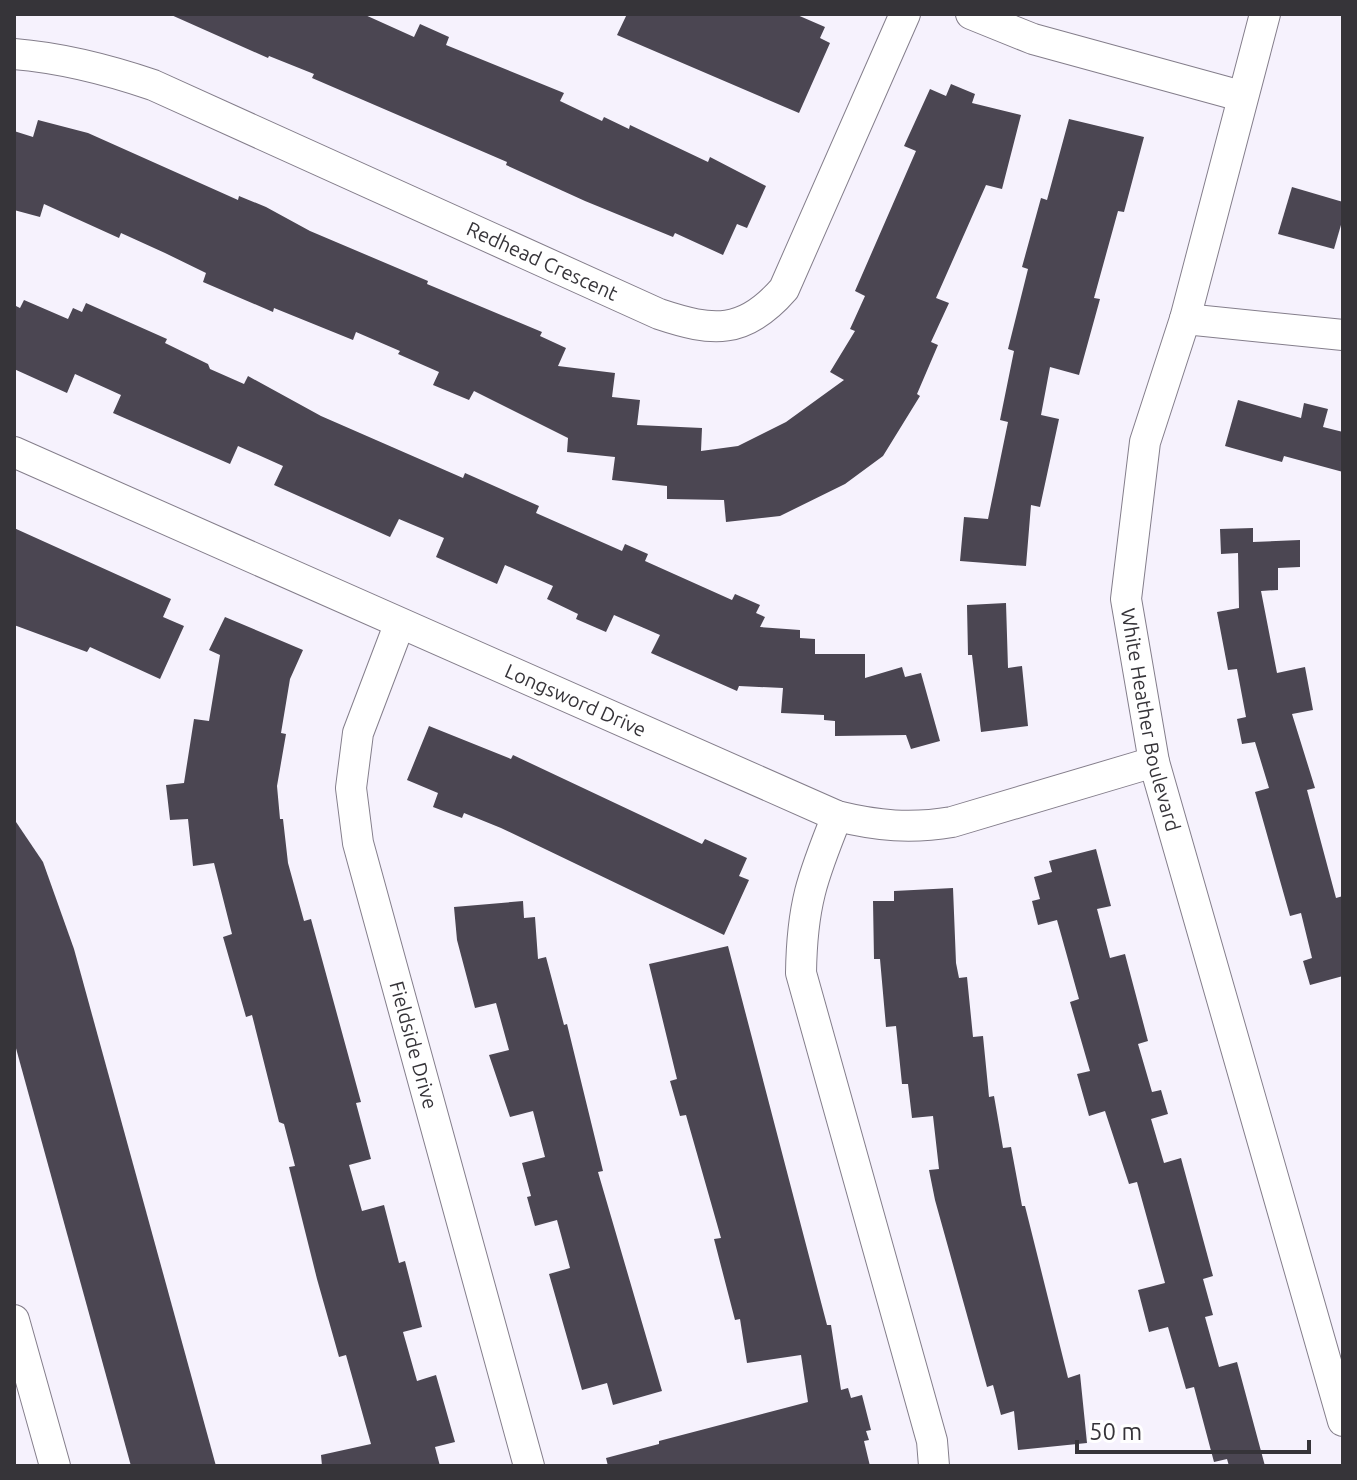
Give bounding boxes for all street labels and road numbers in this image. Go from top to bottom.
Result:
street label: Redhead Crescent [463,217,622,305]
street label: White Heather Boulevard [1117,606,1185,834]
street label: Longsword Drive [502,659,650,741]
street label: Fieldside Drive [385,978,442,1112]

